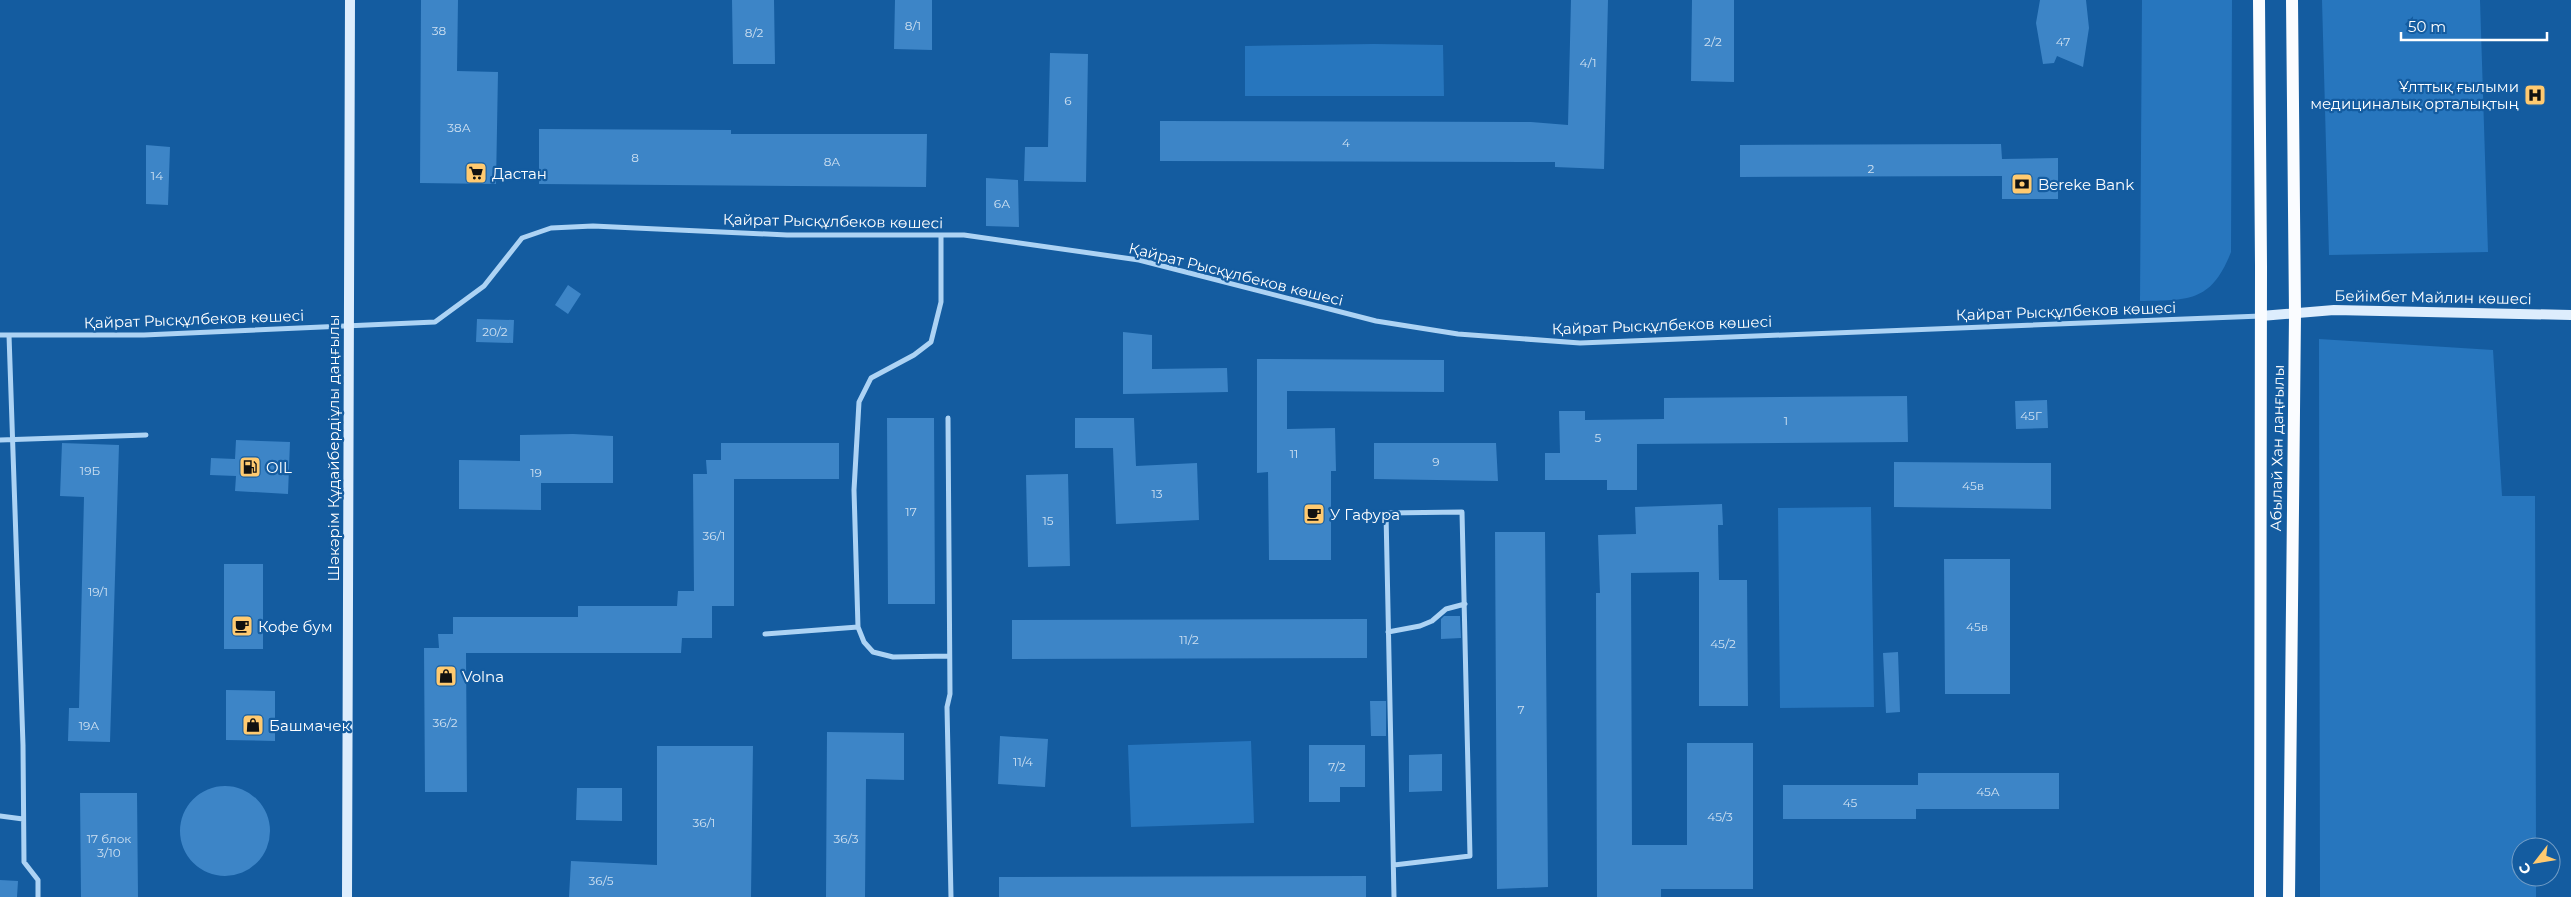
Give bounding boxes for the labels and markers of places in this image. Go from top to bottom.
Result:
place label: Ұлттық ғылыми медициналық орталықтың [2310,77,2519,113]
hospital icon: Ұлттық ғылыми медициналық орталықтың [2523,83,2547,107]
supermarket icon: Дастан [464,161,488,185]
place label: Дастан [492,164,547,183]
bank icon: Bereke Bank [2010,172,2034,196]
place label: Bereke Bank [2038,175,2134,194]
fuel station icon: OIL [238,455,262,479]
place label: OIL [266,458,292,477]
cafe icon: У Гафура [1302,502,1326,526]
place label: У Гафура [1330,505,1400,524]
cafe icon: Кофе бум [230,614,254,638]
place label: Кофе бум [258,617,332,636]
shop icon: Volna [434,664,458,688]
place label: Volna [462,667,504,686]
shop icon: Башмачек [241,713,265,737]
place label: Башмачек [269,716,350,735]

